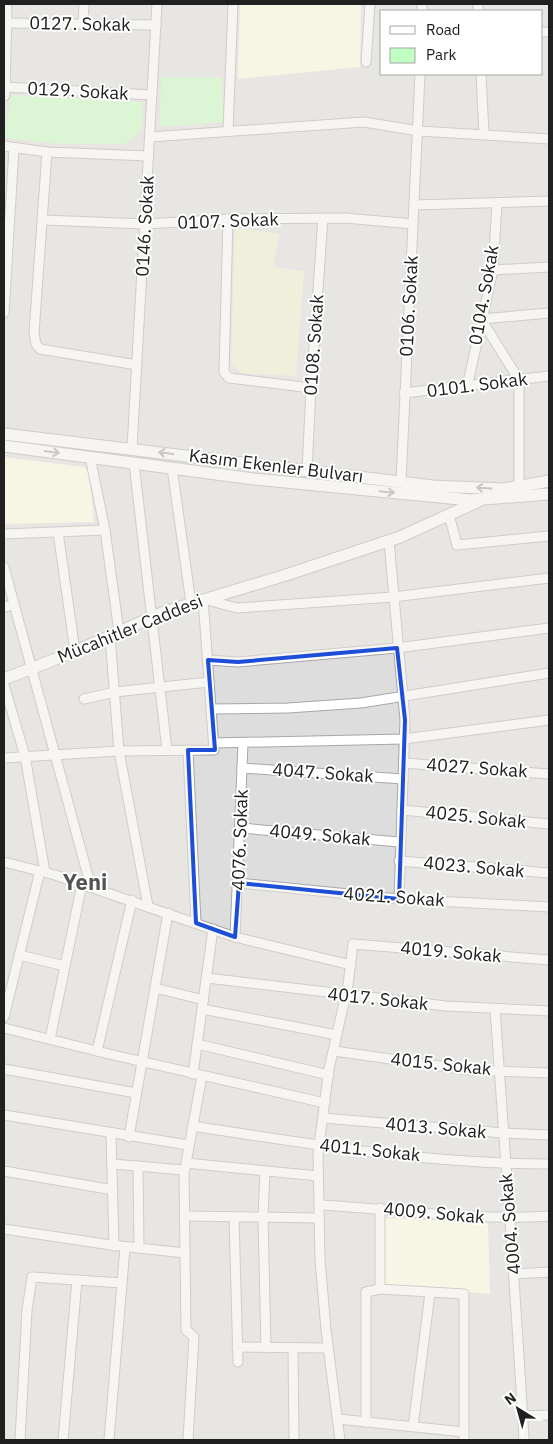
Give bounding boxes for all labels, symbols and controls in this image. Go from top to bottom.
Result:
legend [380,10,543,75]
street label: 0127. Sokak [29,11,131,36]
text: Road [426,20,461,39]
text: Park [426,45,456,64]
street label: 0129. Sokak [27,76,130,105]
street label: 0146. Sokak [130,174,159,277]
street label: 0107. Sokak [177,207,280,234]
street label: 0104. Sokak [463,242,504,347]
street label: 0106. Sokak [394,254,423,357]
street label: 0108. Sokak [298,293,329,396]
street label: 0101. Sokak [425,367,529,402]
street label: Kasım Ekenler Bulvarı [188,443,365,488]
one-way arrow [44,447,60,457]
one-way arrow [158,448,174,458]
one-way arrow [476,483,492,493]
one-way arrow [379,487,395,497]
street label: Mücahitler Caddesi [54,589,206,668]
street label: 4027. Sokak [426,752,529,783]
street label: 4047. Sokak [272,757,375,788]
street label: 4076. Sokak [226,788,253,891]
street label: 4025. Sokak [424,800,528,833]
street label: 4049. Sokak [269,819,372,850]
street label: 4023. Sokak [423,851,526,882]
district label: Yeni [63,867,107,896]
street label: 4021. Sokak [343,881,446,912]
street label: 4019. Sokak [400,936,503,967]
street label: 4017. Sokak [326,982,430,1015]
street label: 4015. Sokak [389,1047,493,1080]
street label: 4013. Sokak [385,1112,488,1143]
street label: 4011. Sokak [318,1133,422,1166]
street label: 4004. Sokak [494,1172,525,1276]
street label: 4009. Sokak [383,1197,486,1228]
north arrow [493,1384,543,1434]
text: N [501,1388,520,1409]

